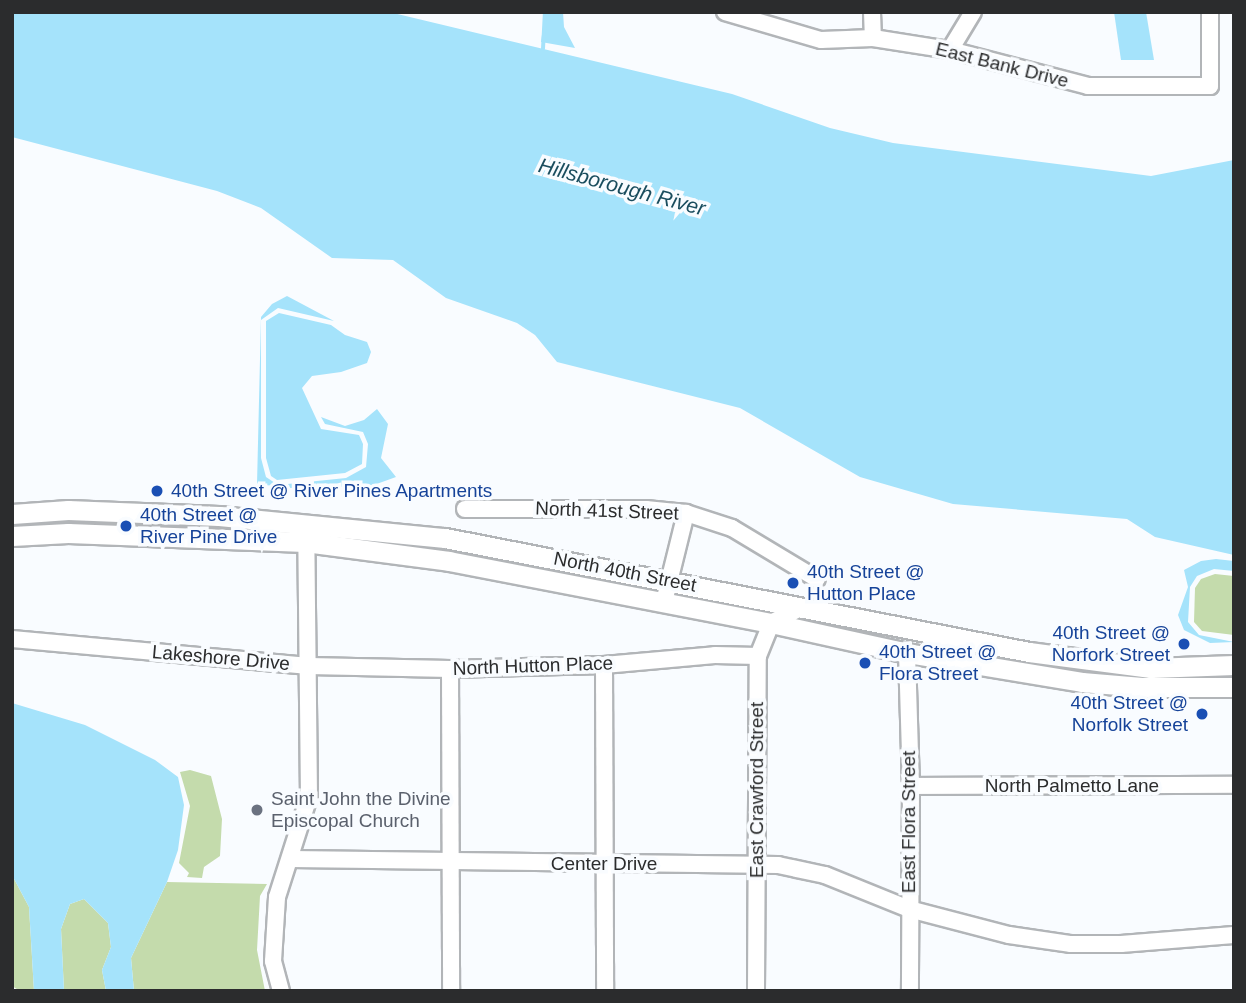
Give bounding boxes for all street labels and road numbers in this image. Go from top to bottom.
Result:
street label: East Bank Drive [933,37,1071,93]
street label: North 41st Street [535,497,679,525]
street label: North 40th Street [552,547,698,597]
street label: Lakeshore Drive [151,641,291,675]
street label: North Hutton Place [452,652,614,680]
street label: East Crawford Street [746,702,768,878]
street label: East Flora Street [898,751,920,893]
street label: North Palmetto Lane [985,775,1159,797]
street label: Center Drive [551,853,657,875]

